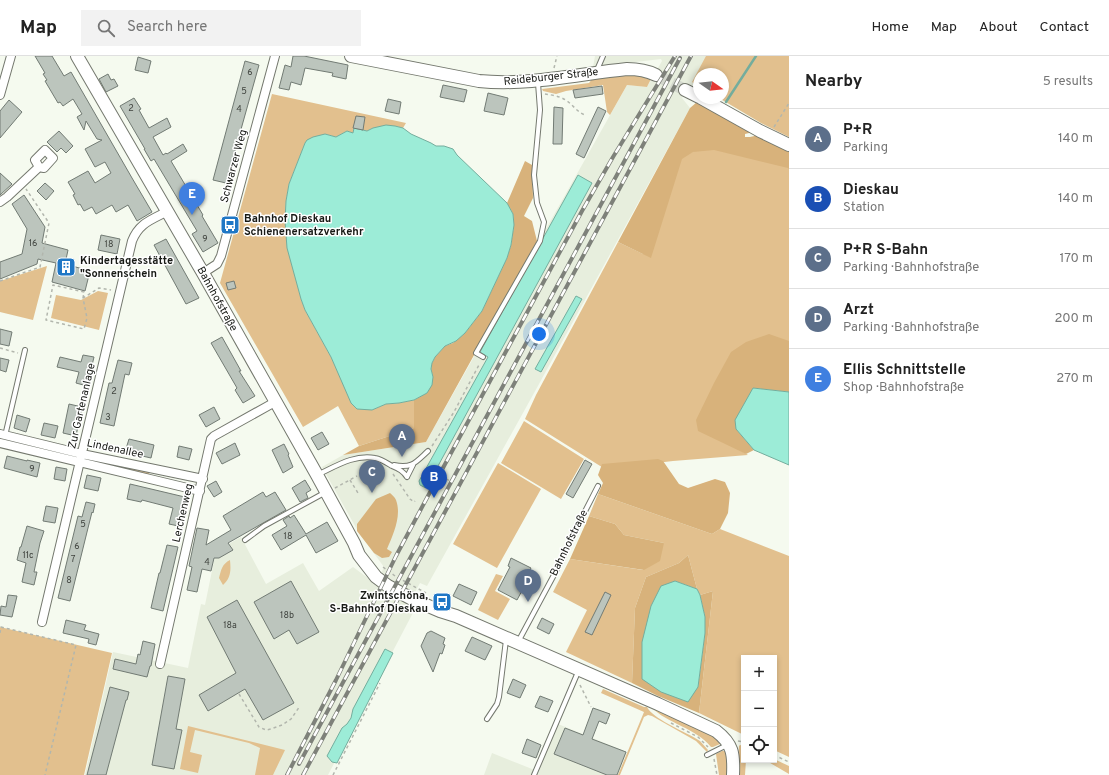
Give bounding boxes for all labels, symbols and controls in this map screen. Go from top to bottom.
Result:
search box [81,10,361,46]
text: Map [20,16,57,40]
icon: search [95,17,117,39]
text: Search here [127,18,207,37]
text: Home [872,19,909,36]
text: Map [931,19,957,36]
text: About [979,19,1018,36]
text: Contact [1040,19,1089,36]
street label: Reideburger Straße [503,65,599,89]
house number: 6 [247,67,253,78]
north arrow [693,68,729,104]
text: Nearby [805,71,862,93]
text: 5 results [1043,74,1093,90]
house number: 5 [241,86,247,97]
house number: 2 [128,103,134,114]
house number: 4 [236,104,242,115]
text: P+R [843,121,872,140]
street label: Schwarzer Weg [217,128,251,204]
text: A [813,131,823,147]
text: 140 m [1058,131,1093,147]
text: Parking [843,140,888,156]
text: Dieskau [843,181,899,200]
pin: E [179,182,205,215]
text: B [814,191,822,207]
text: 140 m [1058,191,1093,207]
text: Station [843,200,885,216]
place label: Bahnhof Dieskau Schienenersatzverkehr [244,212,364,239]
bus stop icon: Bahnhof Dieskau Schienenersatzverkehr [219,214,241,236]
house number: 9 [202,234,208,245]
house number: 16 [29,238,37,249]
house number: 18 [105,239,113,250]
text: P+R S-Bahn [843,241,928,260]
text: C [814,251,822,267]
text: 170 m [1059,251,1093,267]
place label: Kindertagesstätte "Sonnenschein [80,254,173,281]
building icon: Kindertagesstätte "Sonnenschein [55,256,77,278]
text: Parking · Bahnhofstraße [843,260,979,276]
street label: Bahnhofstraße [193,264,241,334]
text: Arzt [843,301,874,320]
text: D [813,311,823,327]
text: 200 m [1054,311,1093,327]
text: Parking · Bahnhofstraße [843,320,979,336]
your location [529,324,549,344]
text: Ellis Schnittstelle [843,361,966,380]
street label: Zur Gartenanlage [65,362,99,450]
text: E [814,371,822,387]
text: 270 m [1056,371,1093,387]
text: Shop · Bahnhofstraße [843,380,964,396]
house number: 2 [111,386,117,397]
house number: 3 [105,412,111,423]
pin: A [389,424,415,457]
street label: Lindenallee [85,436,145,462]
pin: C [359,460,385,493]
house number: 9 [29,464,35,475]
pin: B [421,465,447,498]
street label: Lerchenweg [169,482,197,544]
street label: Bahnhofstraße [547,507,591,578]
house number: 5 [80,519,86,530]
house number: 18 [284,531,292,542]
house number: 6 [74,541,80,552]
house number: 11c [22,550,34,561]
house number: 7 [71,554,76,565]
house number: 4 [204,557,210,568]
pin: D [515,569,541,602]
house number: 8 [66,575,72,586]
place label: Zwintschöna, S-Bahnhof Dieskau [329,589,428,616]
bus stop icon: Zwintschöna, S-Bahnhof Dieskau [431,591,453,613]
house number: 18b [280,610,294,621]
house number: 18a [223,620,237,631]
map controls [741,655,777,763]
button: + [741,655,777,691]
button: − [741,691,777,727]
button: locate [741,727,777,763]

